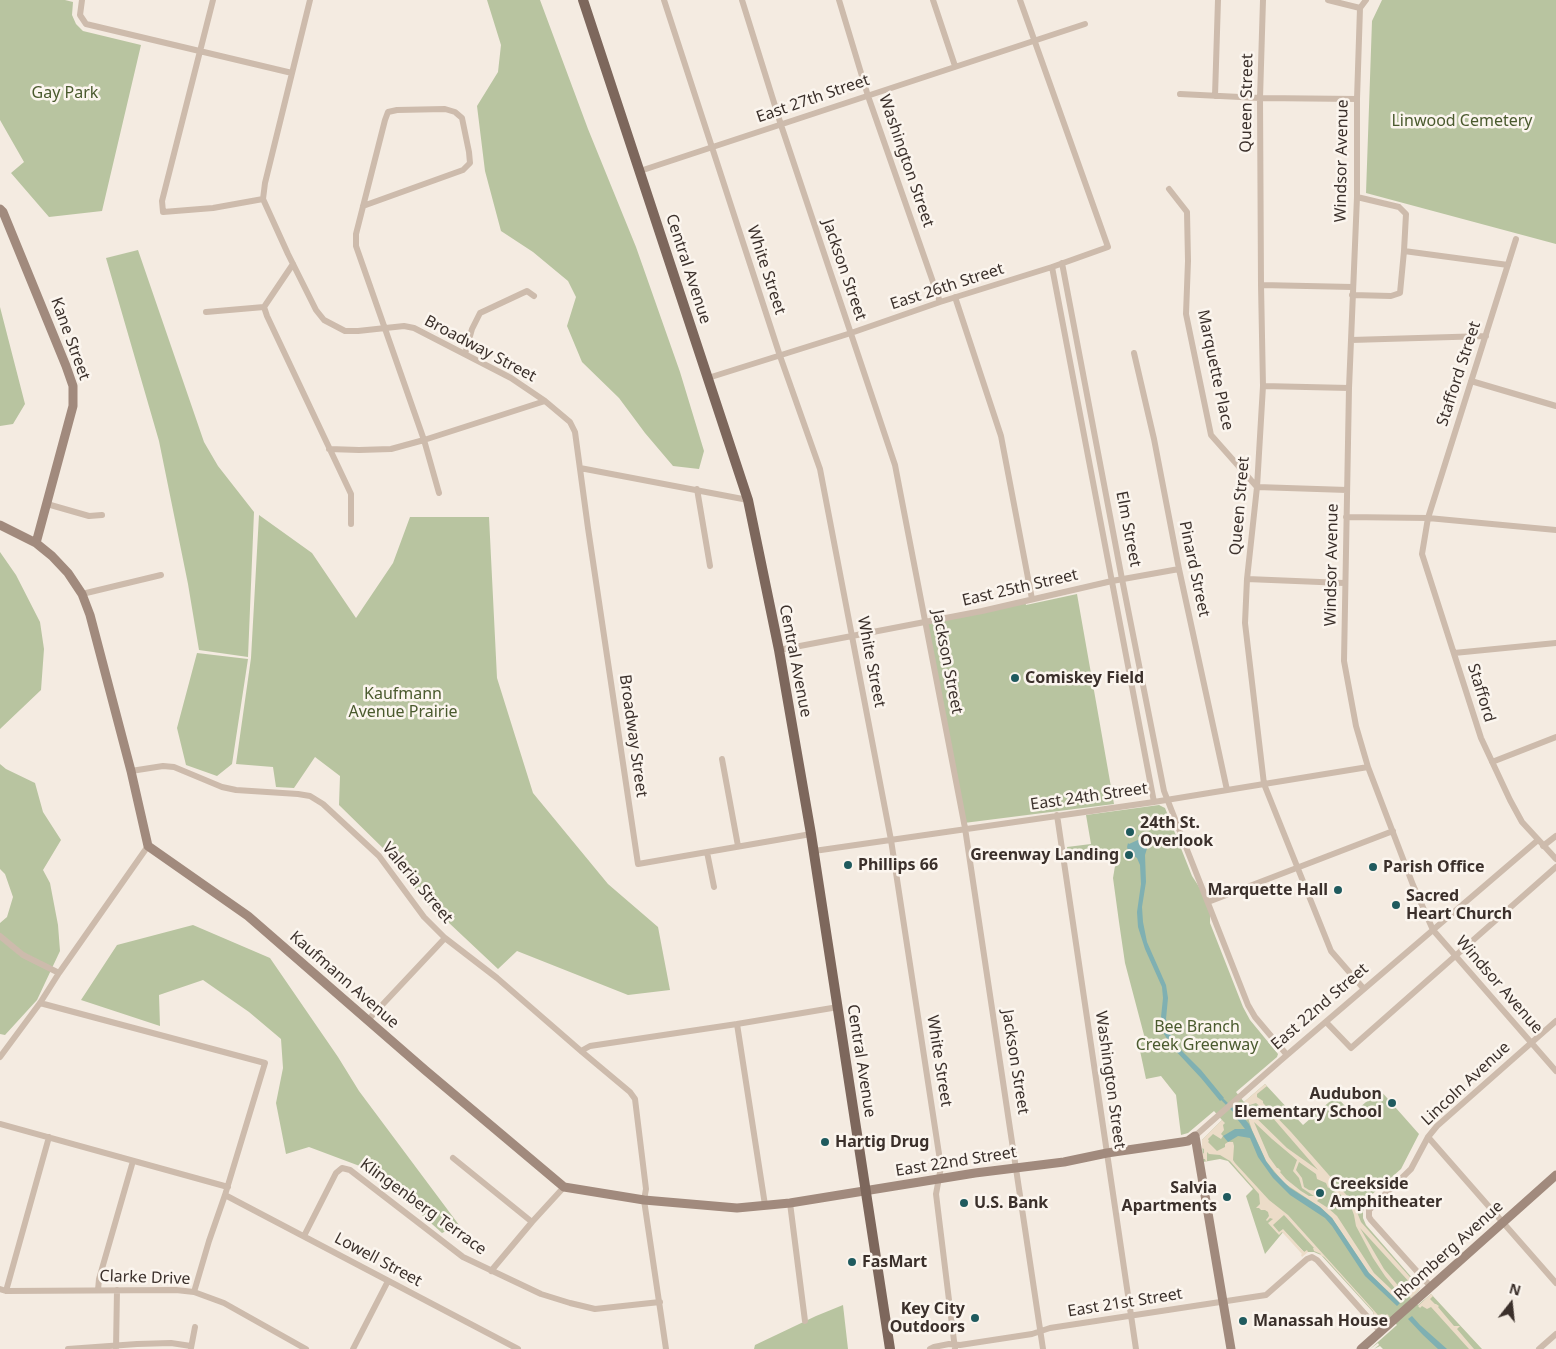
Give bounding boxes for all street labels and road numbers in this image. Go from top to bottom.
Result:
street label: Queen Street [1237,53,1257,153]
street label: East 27th Street [754,71,872,127]
street label: Washington Street [874,92,938,230]
street label: Windsor Avenue [1331,99,1353,223]
street label: Central Avenue [661,212,715,326]
street label: Jackson Street [818,217,870,323]
street label: White Street [743,223,789,317]
street label: East 26th Street [888,260,1006,314]
street label: Kane Street [46,295,94,383]
street label: Marquette Place [1193,308,1237,432]
street label: Broadway Street [421,311,539,387]
street label: Stafford Street [1433,319,1485,429]
street label: Queen Street [1226,456,1254,556]
street label: Elm Street [1111,489,1145,569]
street label: Windsor Avenue [1321,503,1343,627]
street label: Pinard Street [1174,519,1214,619]
street label: East 25th Street [960,565,1080,611]
street label: Central Avenue [775,603,815,719]
street label: Jackson Street [927,608,967,716]
street label: White Street [853,615,889,709]
street label: Stafford [1463,661,1499,725]
street label: Broadway Street [615,673,651,799]
street label: East 24th Street [1029,779,1149,815]
street label: Valeria Street [378,839,456,927]
street label: Kaufmann Avenue [286,927,402,1033]
street label: Windsor Avenue [1451,932,1547,1038]
street label: East 22nd Street [1268,960,1372,1054]
street label: Central Avenue [843,1003,879,1119]
street label: Jackson Street [997,1008,1033,1116]
street label: Washington Street [1091,1010,1129,1150]
street label: White Street [922,1014,956,1108]
street label: Lincoln Avenue [1418,1038,1514,1130]
street label: East 22nd Street [894,1143,1018,1181]
street label: Klingenberg Terrace [356,1155,490,1259]
street label: Rhomberg Avenue [1391,1197,1507,1305]
street label: Lowell Street [331,1229,425,1291]
street label: Clarke Drive [99,1267,191,1289]
street label: East 21st Street [1066,1284,1184,1322]

